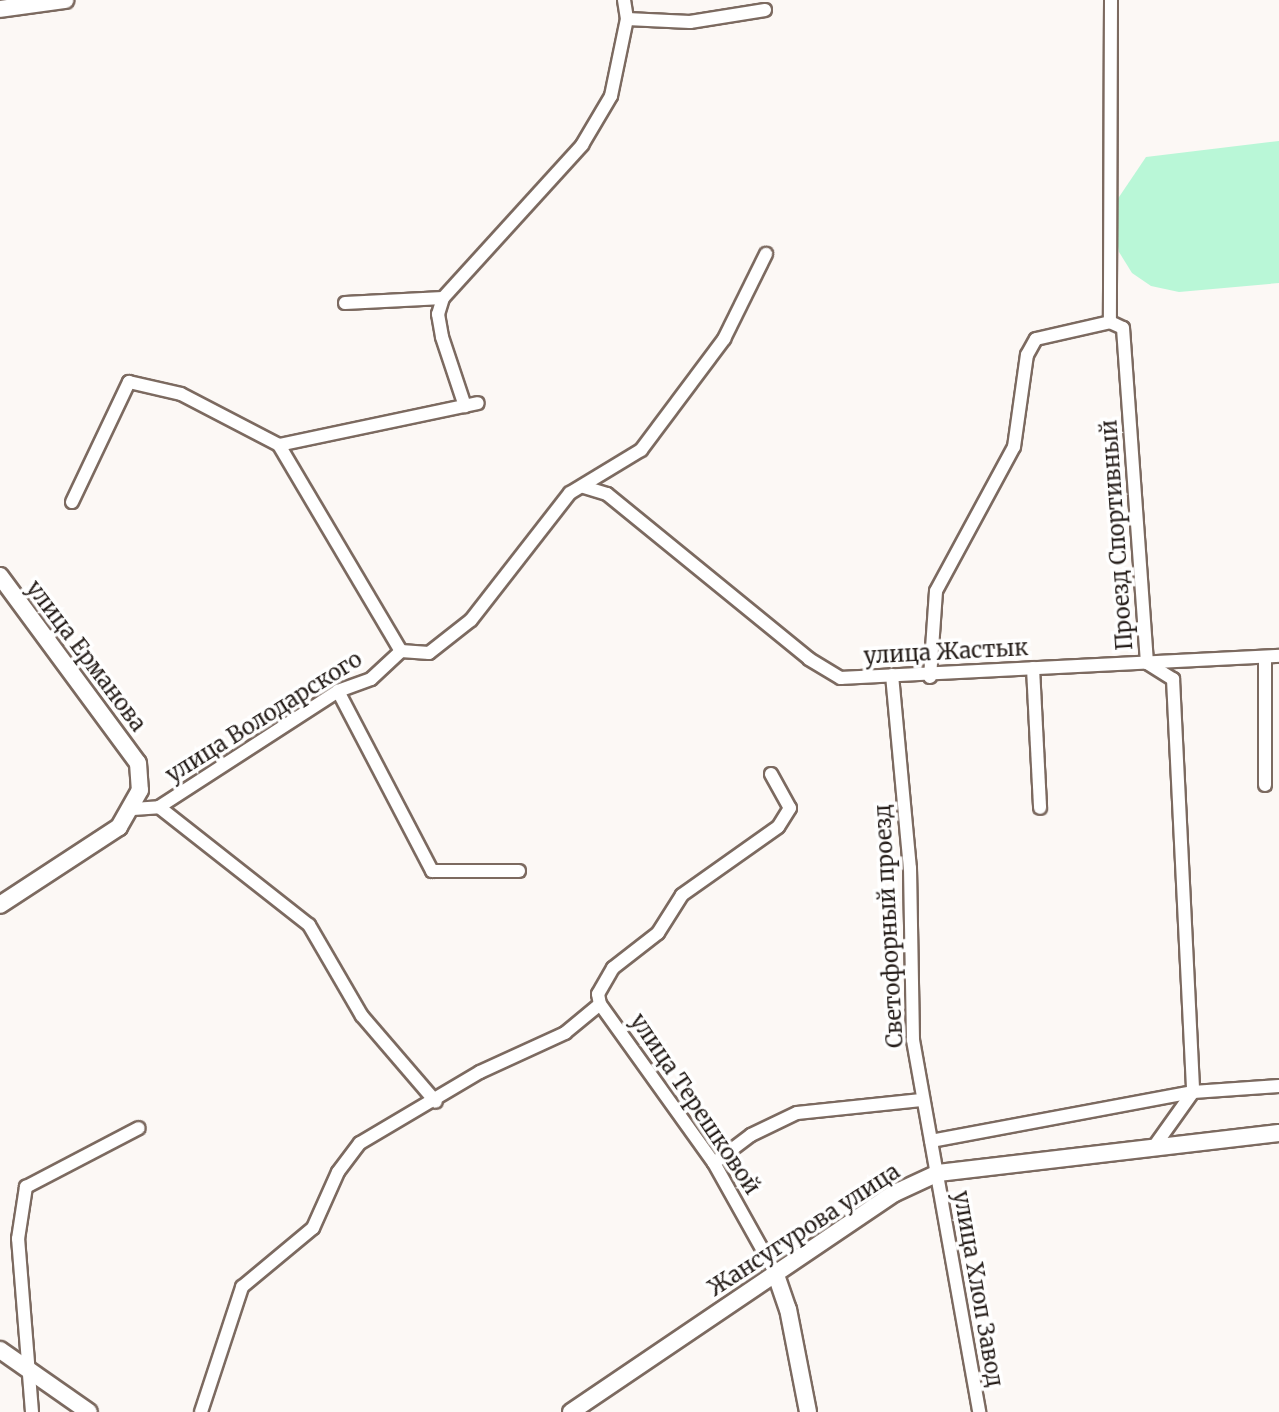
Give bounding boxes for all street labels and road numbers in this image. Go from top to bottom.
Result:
street label: Проезд Спортивный [1096,419,1138,651]
street label: улица Ерманова [21,575,151,737]
street label: улица Жастык [863,635,1029,669]
street label: улица Володарского [161,646,367,788]
street label: Светофорный проезд [869,803,909,1049]
street label: улица Терешковой [625,1009,765,1199]
street label: Жансугурова улица [703,1158,905,1302]
street label: улица Хлоп Завод [948,1189,1008,1389]

